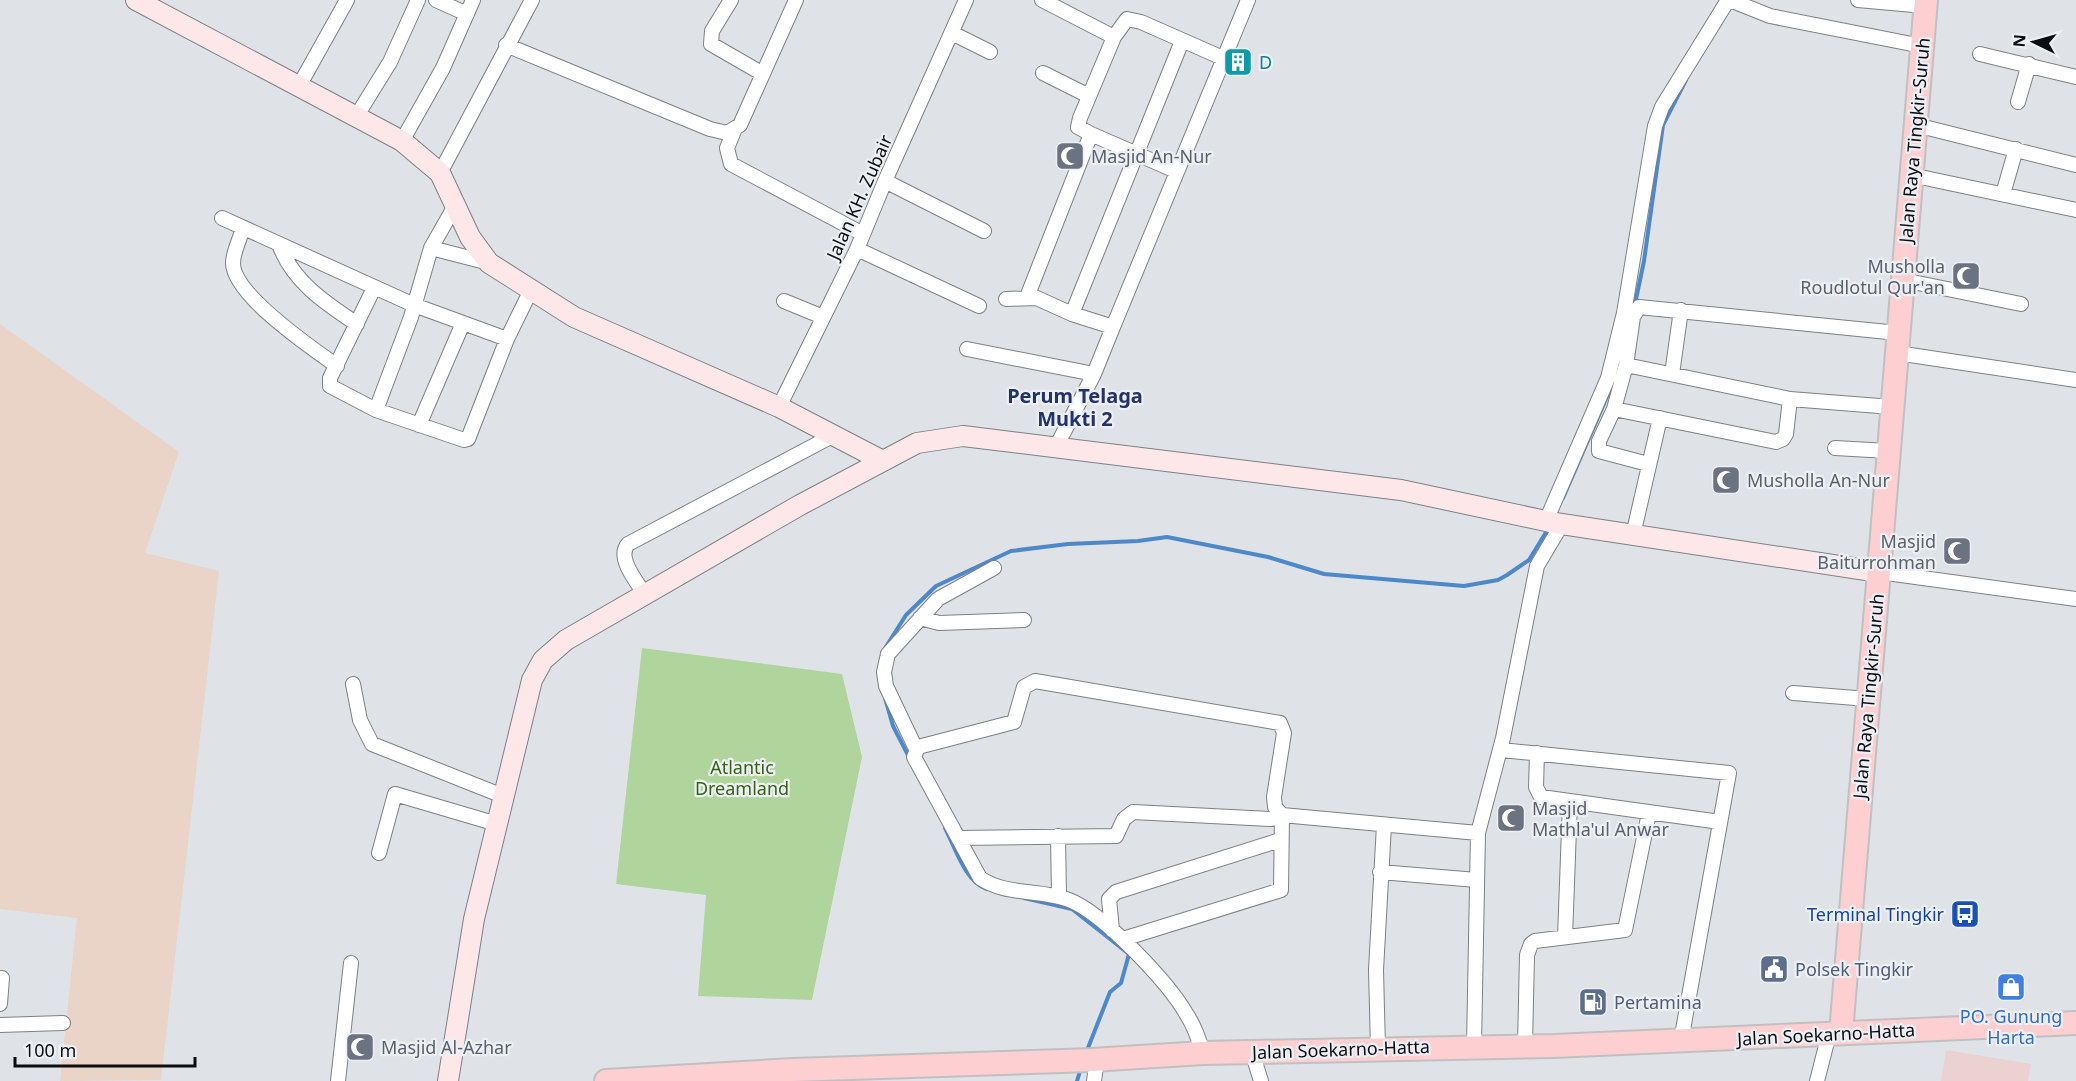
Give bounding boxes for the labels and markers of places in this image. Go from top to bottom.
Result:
building icon: D [1222,46,1254,78]
place label: D [1259,50,1272,74]
mosque icon: Masjid An-Nur [1054,140,1086,172]
place label: Masjid An-Nur [1091,144,1212,168]
place label: Musholla Roudlotul Qur'an [1800,254,1945,299]
mosque icon: Musholla Roudlotul Qur'an [1950,260,1982,292]
mosque icon: Musholla An-Nur [1710,464,1742,496]
place label: Musholla An-Nur [1747,468,1890,492]
place label: Masjid Baiturrohman [1817,529,1936,574]
mosque icon: Masjid Baiturrohman [1941,535,1973,567]
place label: Masjid Mathla'ul Anwar [1532,796,1669,841]
mosque icon: Masjid Mathla'ul Anwar [1495,802,1527,834]
bus stop icon: Terminal Tingkir [1949,898,1981,930]
place label: Terminal Tingkir [1807,902,1945,926]
public building icon: Polsek Tingkir [1758,953,1790,985]
place label: Polsek Tingkir [1795,957,1914,981]
shop icon: PO. Gunung Harta [1995,971,2027,1003]
fuel station icon: Pertamina [1577,986,1609,1018]
place label: Pertamina [1614,990,1702,1014]
place label: PO. Gunung Harta [1960,1004,2062,1049]
mosque icon: Masjid Al-Azhar [344,1031,376,1063]
place label: Masjid Al-Azhar [381,1035,512,1059]

